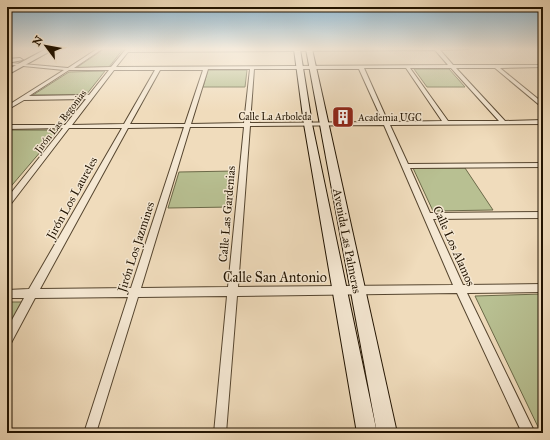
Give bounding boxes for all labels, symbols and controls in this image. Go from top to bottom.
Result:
north arrow [26,26,66,66]
text: N [30,33,46,48]
street label: Jirón Las Begonias [32,87,90,157]
building icon: Academia UGC [330,104,356,130]
street label: Calle La Arboleda [239,111,312,123]
place label: Academia UGC [357,112,422,124]
street label: Jirón Los Laureles [43,154,101,244]
street label: Calle Las Gardenias [216,165,238,263]
street label: Avenida Las Palmeras [330,186,364,295]
street label: Jirón Los Jazmines [114,200,158,296]
street label: Calle Los Alamos [430,204,478,288]
street label: Calle San Antonio [223,269,327,286]

